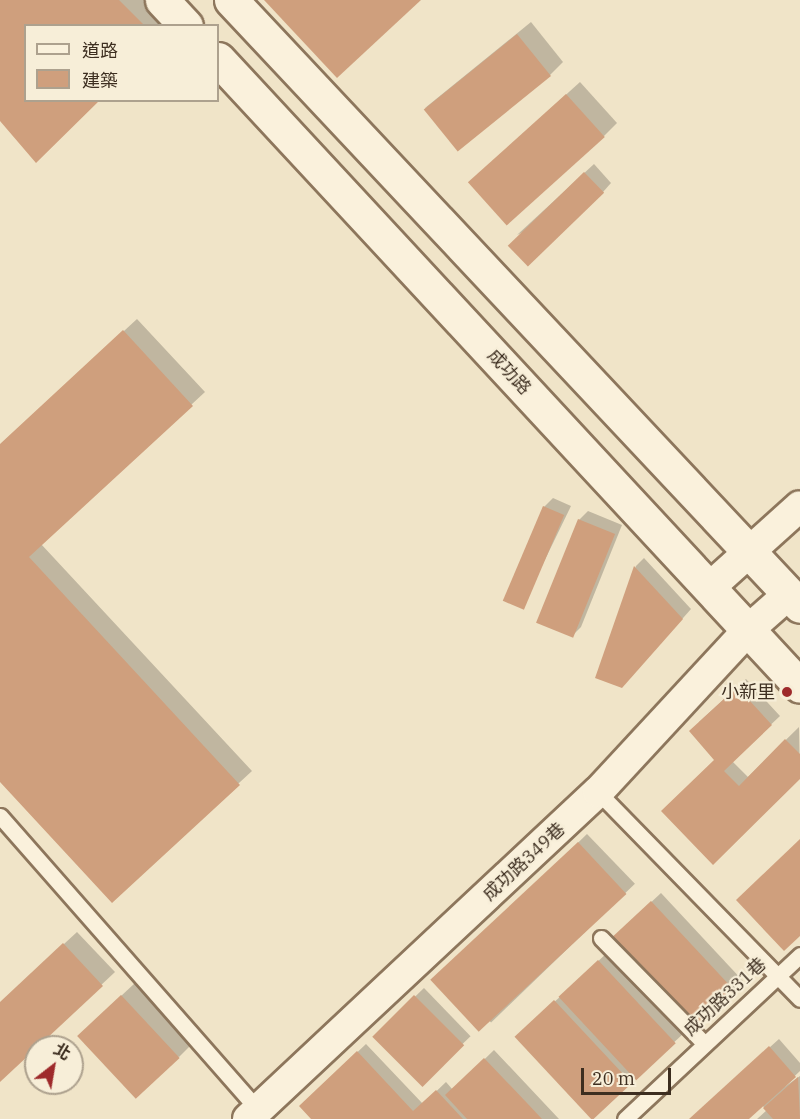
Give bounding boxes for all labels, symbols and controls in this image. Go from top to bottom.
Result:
legend [24,24,219,102]
text: 道路 [82,39,118,62]
text: 建築 [82,69,118,92]
street label: 成功路 [483,345,535,399]
place label: 小新里 [721,681,775,703]
marker: 小新里 [780,685,794,699]
street label: 成功路349巷 [478,819,570,905]
street label: 成功路331巷 [679,954,771,1040]
north arrow [24,1035,84,1095]
text: 北 [50,1039,74,1064]
scale bar [584,1056,674,1094]
text: 20 m [592,1067,635,1090]

